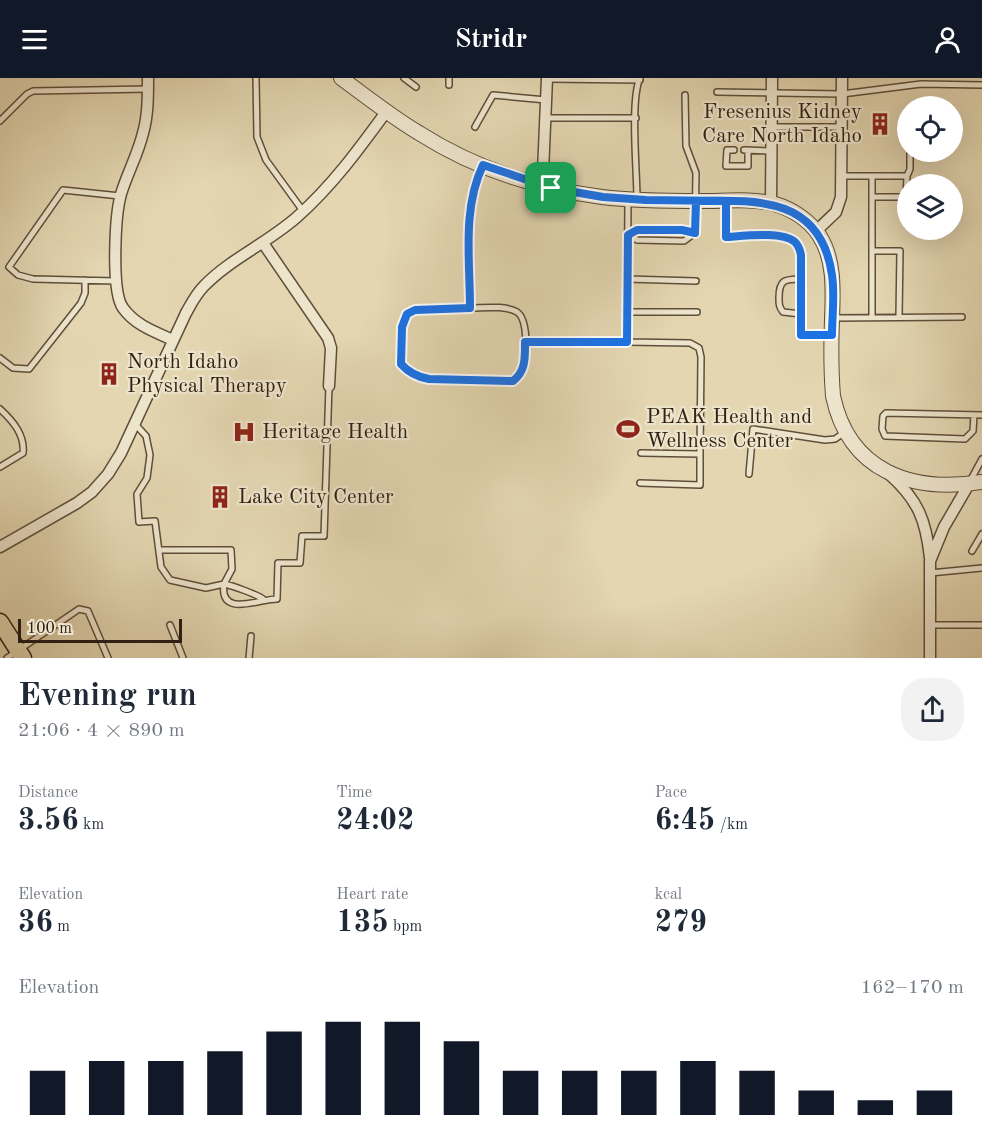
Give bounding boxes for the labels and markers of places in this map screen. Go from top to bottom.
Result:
place label: Fresenius Kidney Care North Idaho [702,102,862,147]
building icon: Fresenius Kidney Care North Idaho [867,111,893,137]
pin [525,162,576,213]
place label: North Idaho Physical Therapy [127,352,287,397]
building icon: North Idaho Physical Therapy [96,361,122,387]
place label: PEAK Health and Wellness Center [646,407,812,452]
sports icon: PEAK Health and Wellness Center [615,416,641,442]
hospital icon: Heritage Health [231,419,257,445]
place label: Heritage Health [262,422,408,443]
building icon: Lake City Center [207,484,233,510]
place label: Lake City Center [238,487,394,508]

